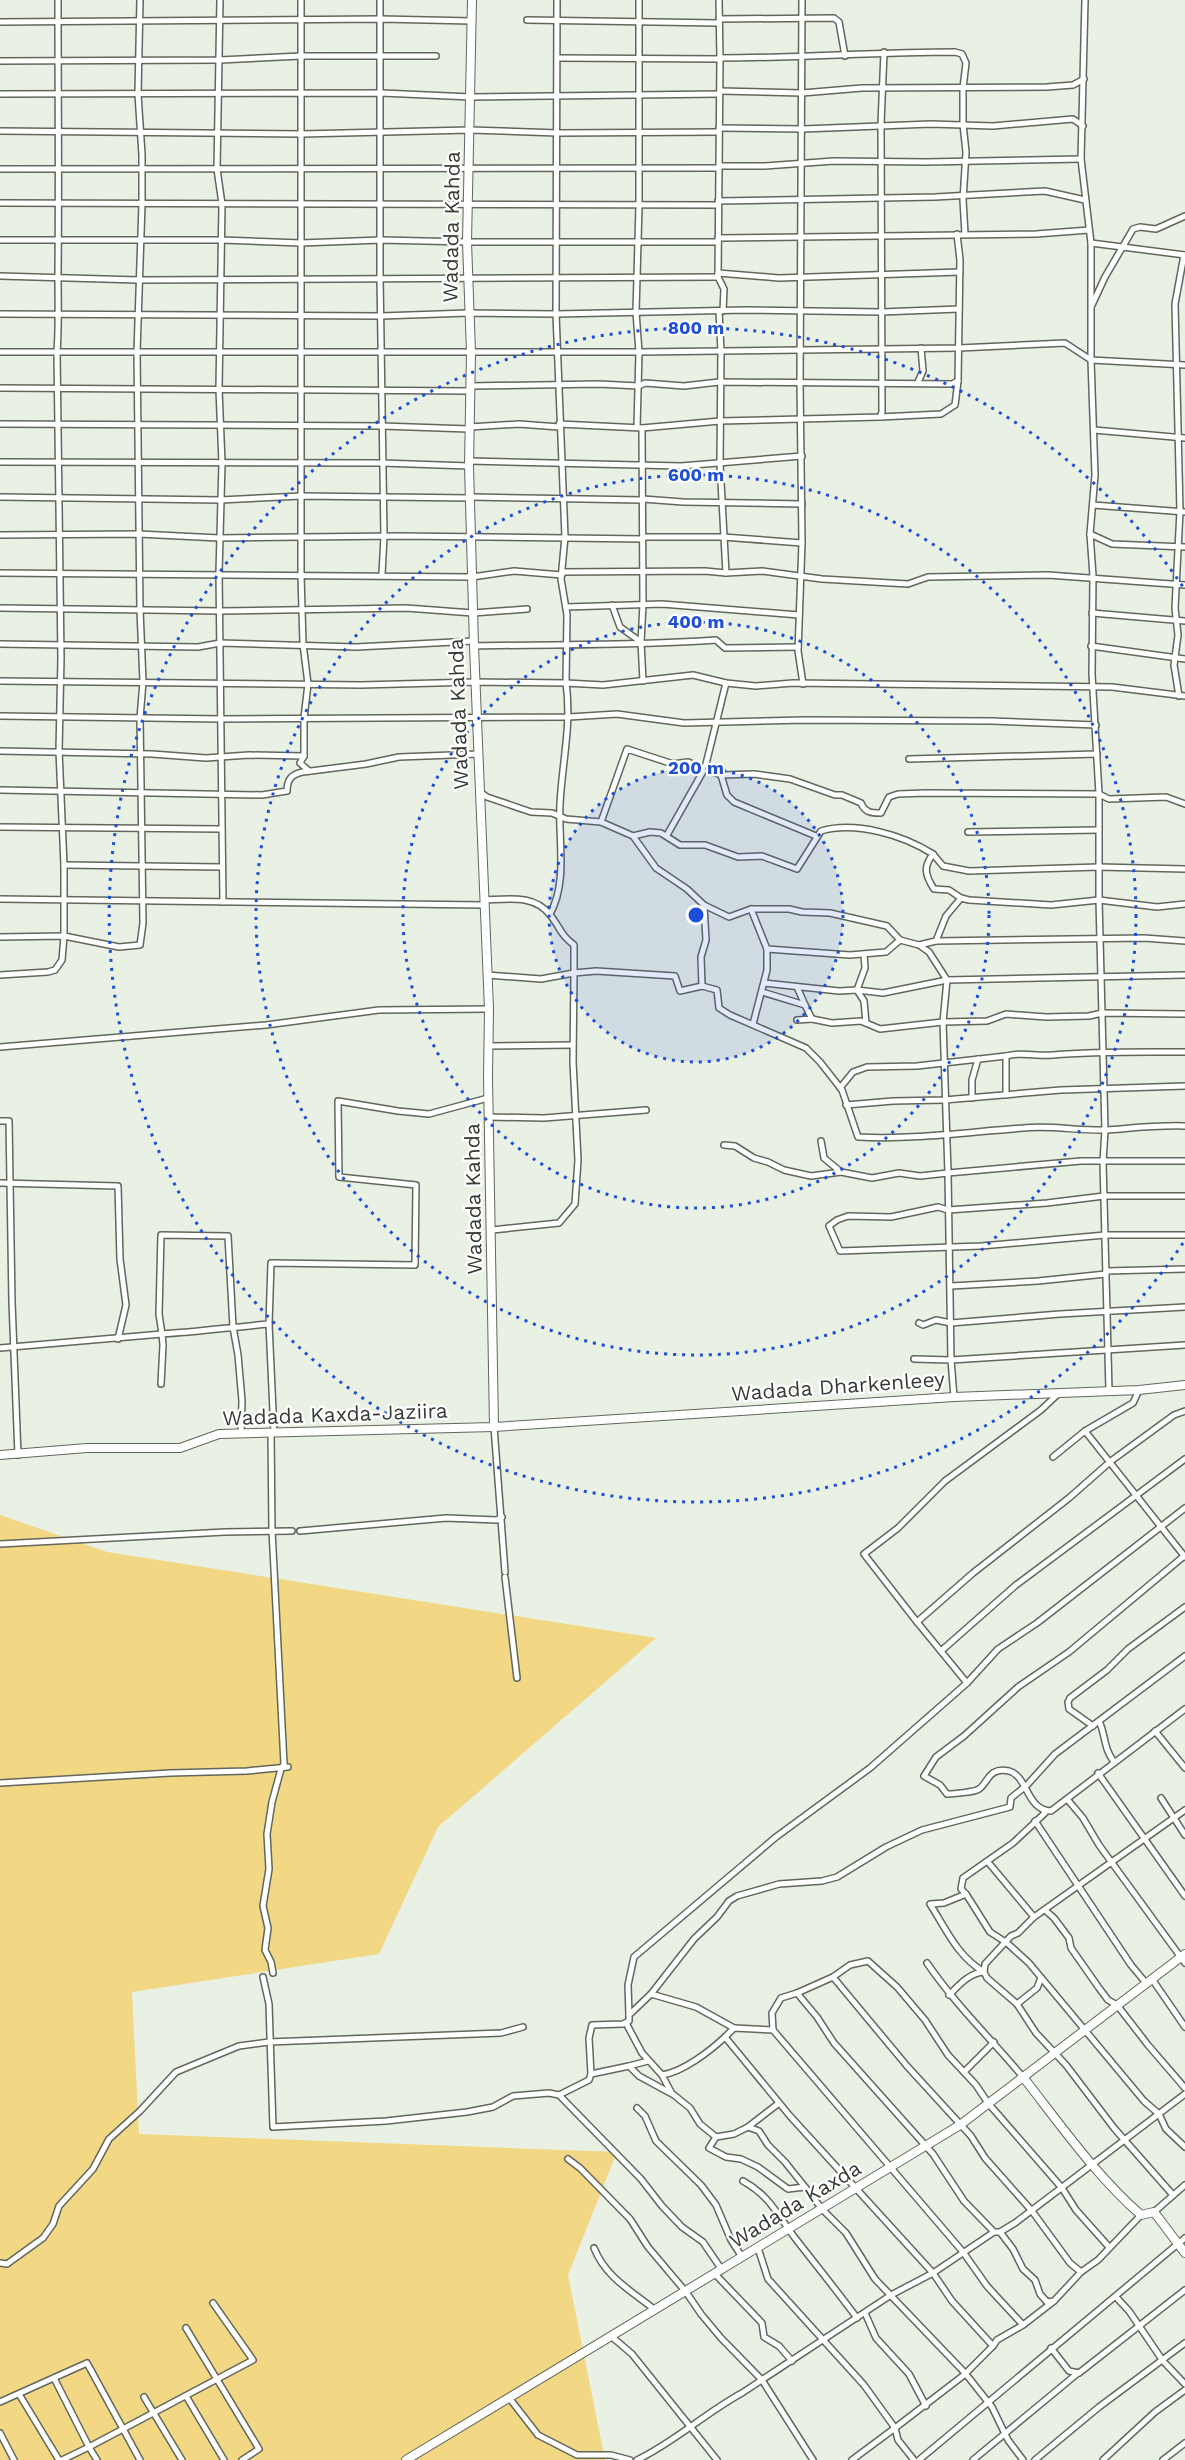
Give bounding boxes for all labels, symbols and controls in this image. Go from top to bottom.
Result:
street label: Wadada Kahda [437,151,465,303]
text: 800 m [668,317,724,338]
text: 600 m [668,464,724,485]
text: 400 m [668,611,724,632]
street label: Wadada Kahda [443,638,473,790]
text: 200 m [668,757,724,778]
centre of rings [686,905,706,925]
street label: Wadada Kahda [459,1123,487,1275]
street label: Wadada Dharkenleey [730,1366,946,1406]
street label: Wadada Kaxda-Jaziira [222,1398,448,1430]
street label: Wadada Kaxda [725,2155,865,2253]

